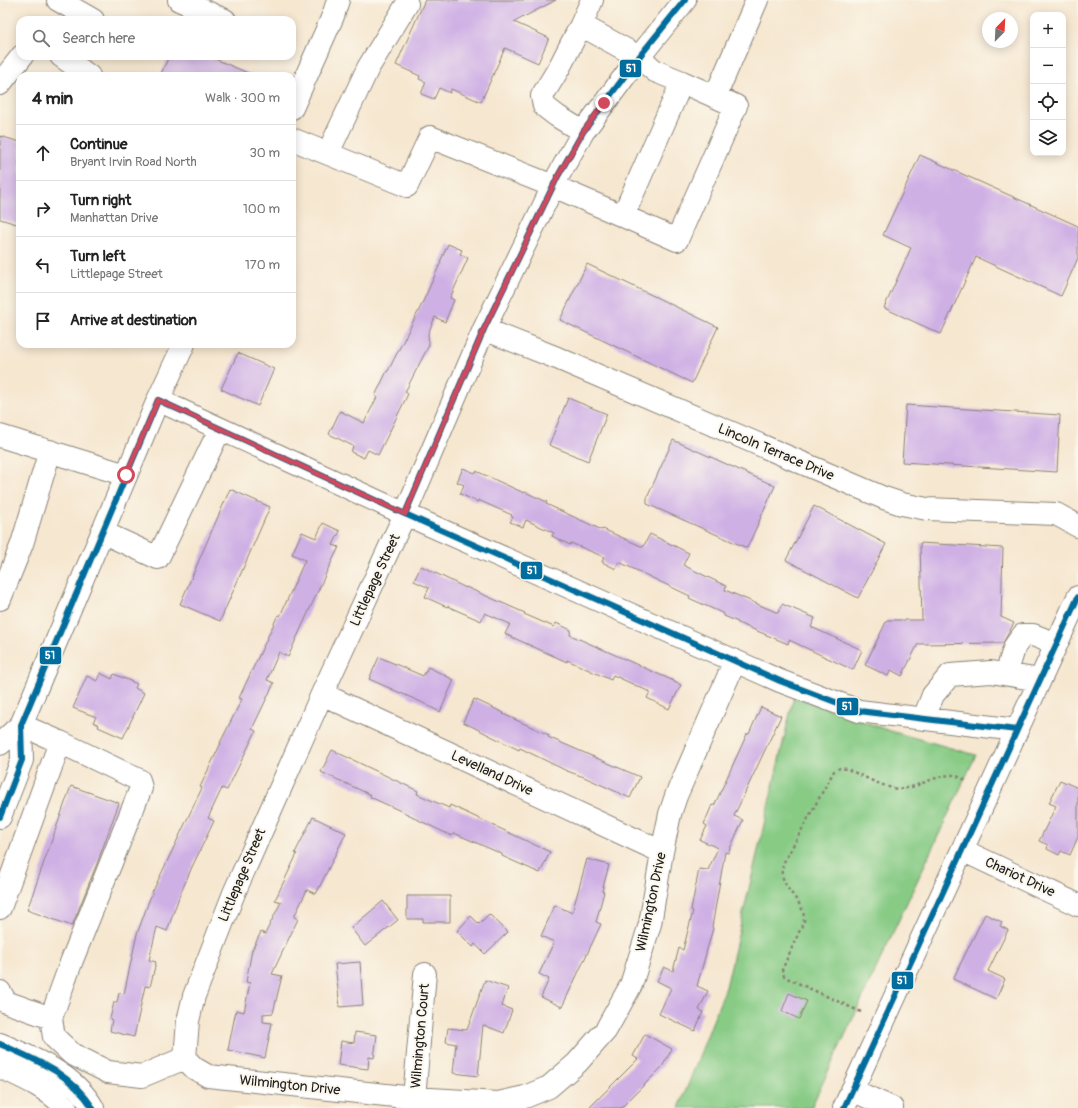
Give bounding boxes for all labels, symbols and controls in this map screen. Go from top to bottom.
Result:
north arrow [982,12,1018,48]
map controls [1030,12,1066,156]
button: + [1030,12,1066,48]
search box [16,16,296,60]
icon: search [30,27,52,49]
text: Search here [62,29,135,48]
button: − [1030,48,1066,84]
line badge: 51 [619,59,642,78]
text: 51 [626,62,636,75]
button: locate [1030,84,1066,120]
text: 4 min [32,88,73,109]
text: Walk · 300 m [205,90,280,106]
route end [595,94,613,112]
button: layers [1030,120,1066,156]
text: Continue [70,135,128,154]
icon: ahead [32,142,54,164]
text: 30 m [250,145,280,161]
text: Bryant Irvin Road North [70,154,197,170]
text: Turn right [70,191,131,210]
icon: right [32,198,54,220]
text: 100 m [243,201,280,217]
text: Manhattan Drive [70,210,158,226]
text: Turn left [70,247,126,266]
icon: left [32,254,54,276]
text: 170 m [245,257,280,273]
text: Littlepage Street [70,266,163,282]
icon: arrive [32,310,54,332]
text: Arrive at destination [70,311,197,330]
street label: Lincoln Terrace Drive [715,420,837,484]
route start [117,466,135,484]
street label: Littlepage Street [346,531,404,629]
line badge: 51 [520,561,543,580]
text: 51 [527,564,537,577]
line badge: 51 [39,646,62,665]
text: 51 [45,649,55,662]
line badge: 51 [836,697,859,716]
text: 51 [842,700,852,713]
street label: Levelland Drive [448,747,536,799]
street label: Littlepage Street [215,825,269,924]
street label: Wilmington Drive [632,851,670,953]
street label: Chariot Drive [982,853,1058,901]
line badge: 51 [891,971,914,990]
text: 51 [897,974,907,987]
street label: Wilmington Court [407,982,433,1089]
street label: Wilmington Drive [239,1071,341,1099]

